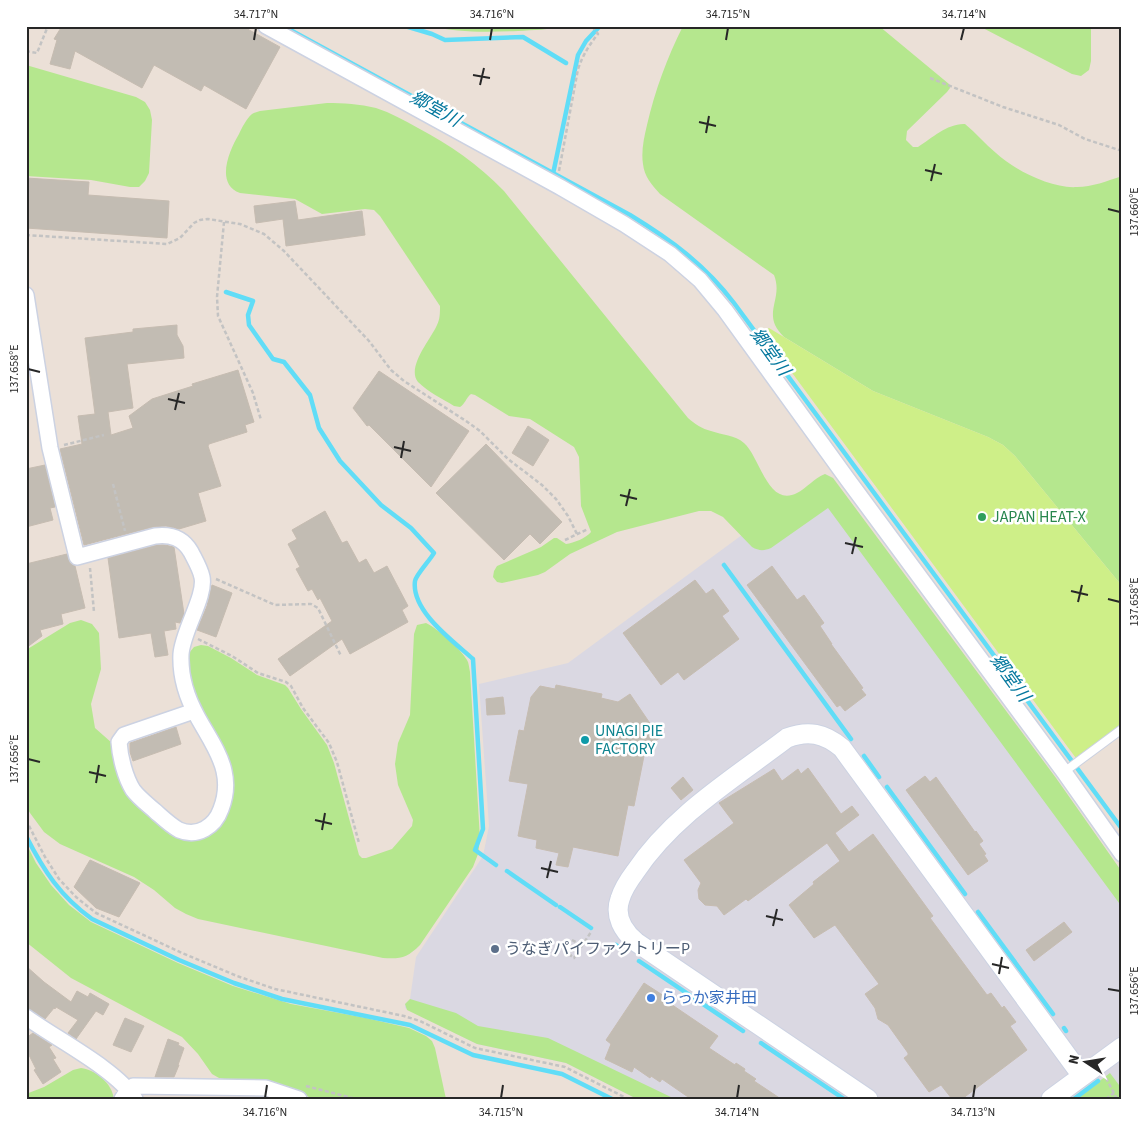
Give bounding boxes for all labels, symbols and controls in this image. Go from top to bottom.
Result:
text: 34.717°N [234,6,278,23]
text: 34.716°N [470,6,514,23]
text: 34.715°N [706,6,750,23]
text: 34.714°N [942,6,986,23]
water label: 郷堂川 [405,85,466,134]
text: 137.660°E [1126,187,1143,237]
water label: 郷堂川 [744,323,797,383]
text: 137.658°E [6,344,23,394]
place label: JAPAN HEAT-X [992,506,1086,528]
marker: JAPAN HEAT-X [976,511,988,523]
text: 137.658°E [1126,577,1143,627]
water label: 郷堂川 [984,649,1037,709]
place label: UNAGI PIE FACTORY [595,720,663,760]
text: 137.656°E [6,734,23,784]
marker: UNAGI PIE FACTORY [579,734,591,746]
place label: うなぎパイファクトリーP [505,938,690,960]
marker: うなぎパイファクトリーP [489,943,501,955]
text: 137.656°E [1126,966,1143,1016]
place label: らっか家井田 [661,987,757,1009]
marker: らっか家井田 [645,992,657,1004]
north arrow [1060,1038,1110,1088]
text: N [1064,1053,1085,1066]
text: 34.716°N [243,1104,287,1121]
text: 34.715°N [479,1104,523,1121]
text: 34.714°N [715,1104,759,1121]
text: 34.713°N [951,1104,995,1121]

